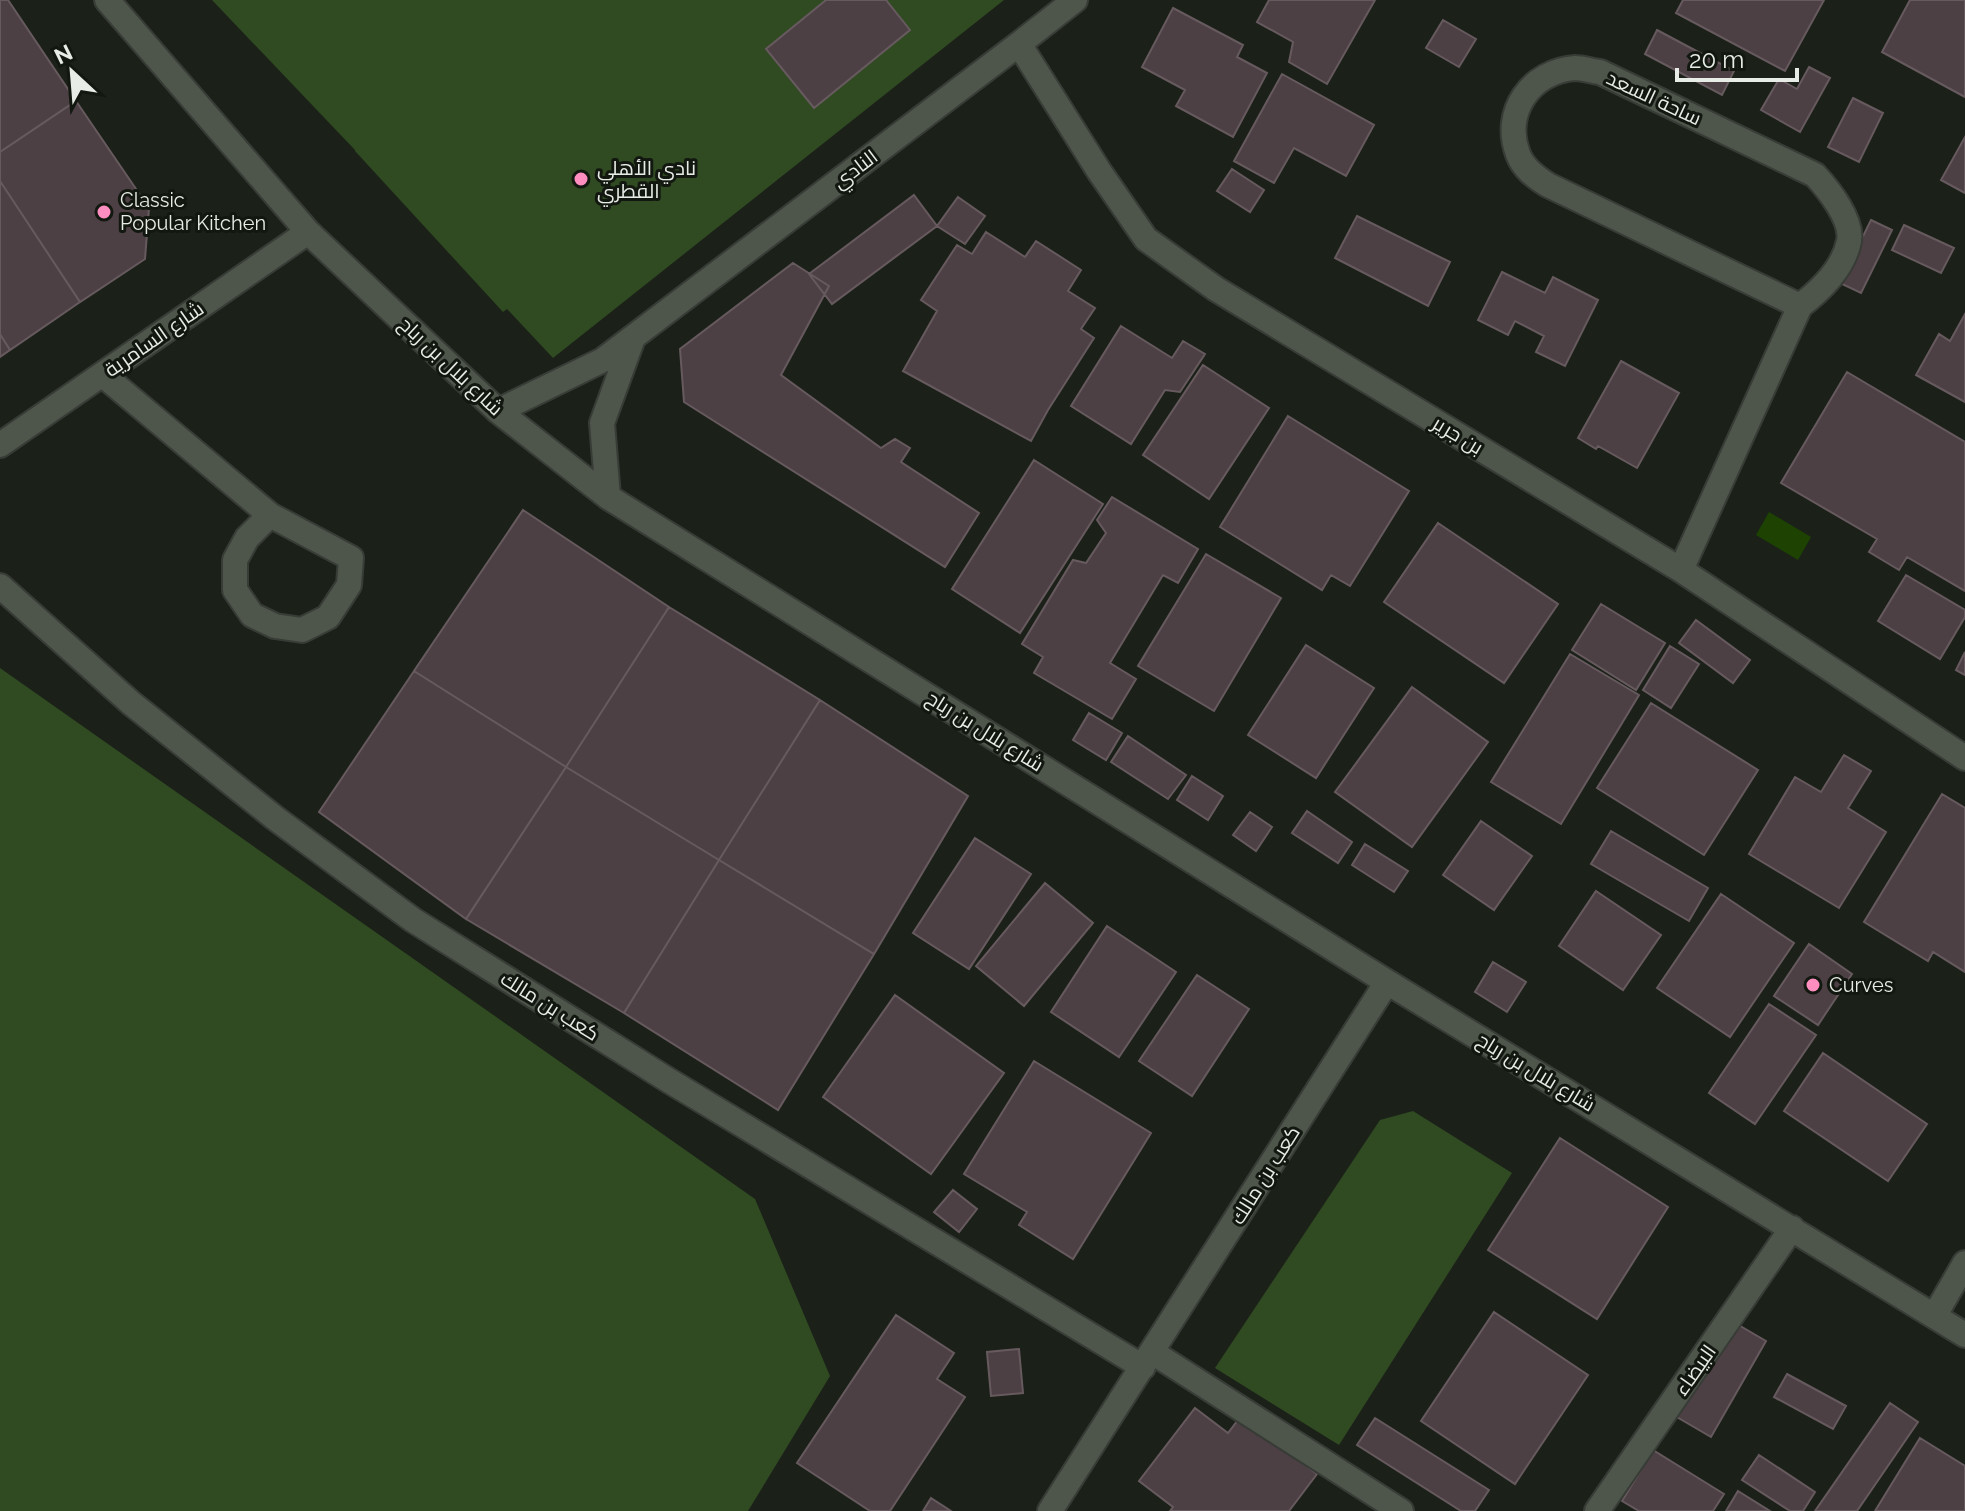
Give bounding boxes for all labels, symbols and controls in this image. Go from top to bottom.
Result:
north arrow [32,32,112,112]
scale bar [1677,32,1797,82]
text: N [50,39,76,69]
text: 20 m [1689,45,1744,74]
street label: ساحة السعد [1603,66,1705,130]
street label: النادي [828,144,885,197]
place label: نادي الأهلي القطري [597,156,696,207]
marker: نادي الأهلي القطري [572,170,590,188]
place label: Classic Popular Kitchen [120,188,266,235]
marker: Classic Popular Kitchen [95,203,113,221]
street label: شارع السامرية [100,296,209,383]
street label: شارع بلال بن رباح [393,312,508,422]
street label: بن جرير [1427,410,1488,460]
street label: شارع بلال بن رباح [921,685,1048,778]
street label: كعب بن مالك [496,966,604,1047]
place label: Curves [1829,973,1893,997]
marker: Curves [1804,976,1822,994]
street label: شارع بلال بن رباح [1472,1027,1599,1118]
street label: كعب بن مالك [1225,1121,1306,1229]
street label: البيضاء [1669,1340,1721,1400]

